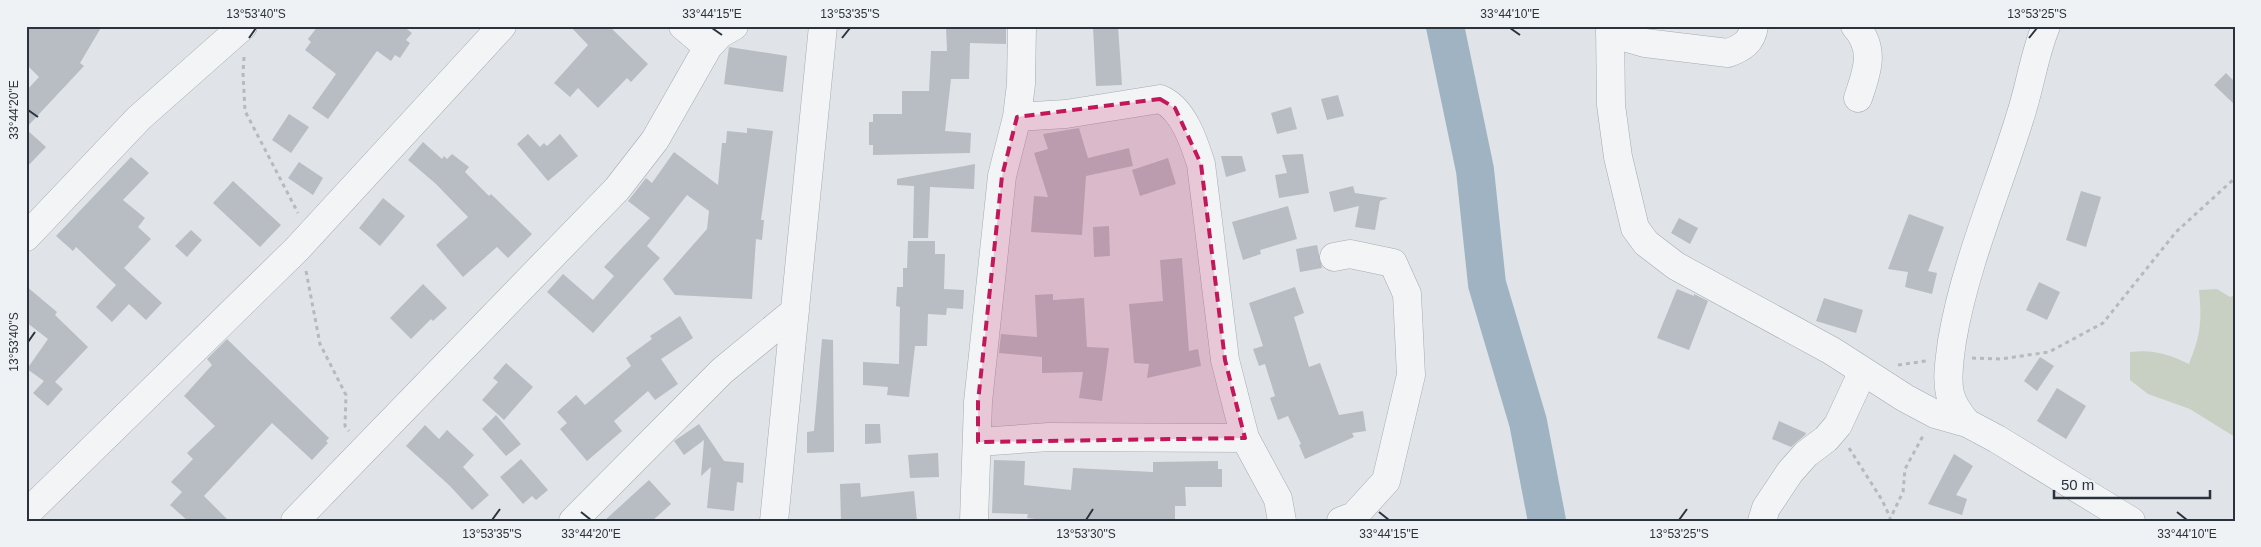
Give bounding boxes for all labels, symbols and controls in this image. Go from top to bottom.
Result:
text: 13°53'40"S [226,7,286,21]
text: 33°44'15"E [682,7,742,21]
text: 13°53'35"S [820,7,880,21]
text: 33°44'10"E [1480,7,1540,21]
text: 13°53'25"S [2007,7,2067,21]
text: 33°44'20"E [7,80,21,140]
text: 13°53'40"S [7,312,21,372]
scale bar [2054,467,2210,499]
text: 50 m [2061,476,2094,493]
text: 13°53'35"S [462,527,522,541]
text: 33°44'20"E [561,527,621,541]
text: 13°53'30"S [1056,527,1116,541]
text: 33°44'15"E [1359,527,1419,541]
text: 13°53'25"S [1649,527,1709,541]
text: 33°44'10"E [2157,527,2217,541]

